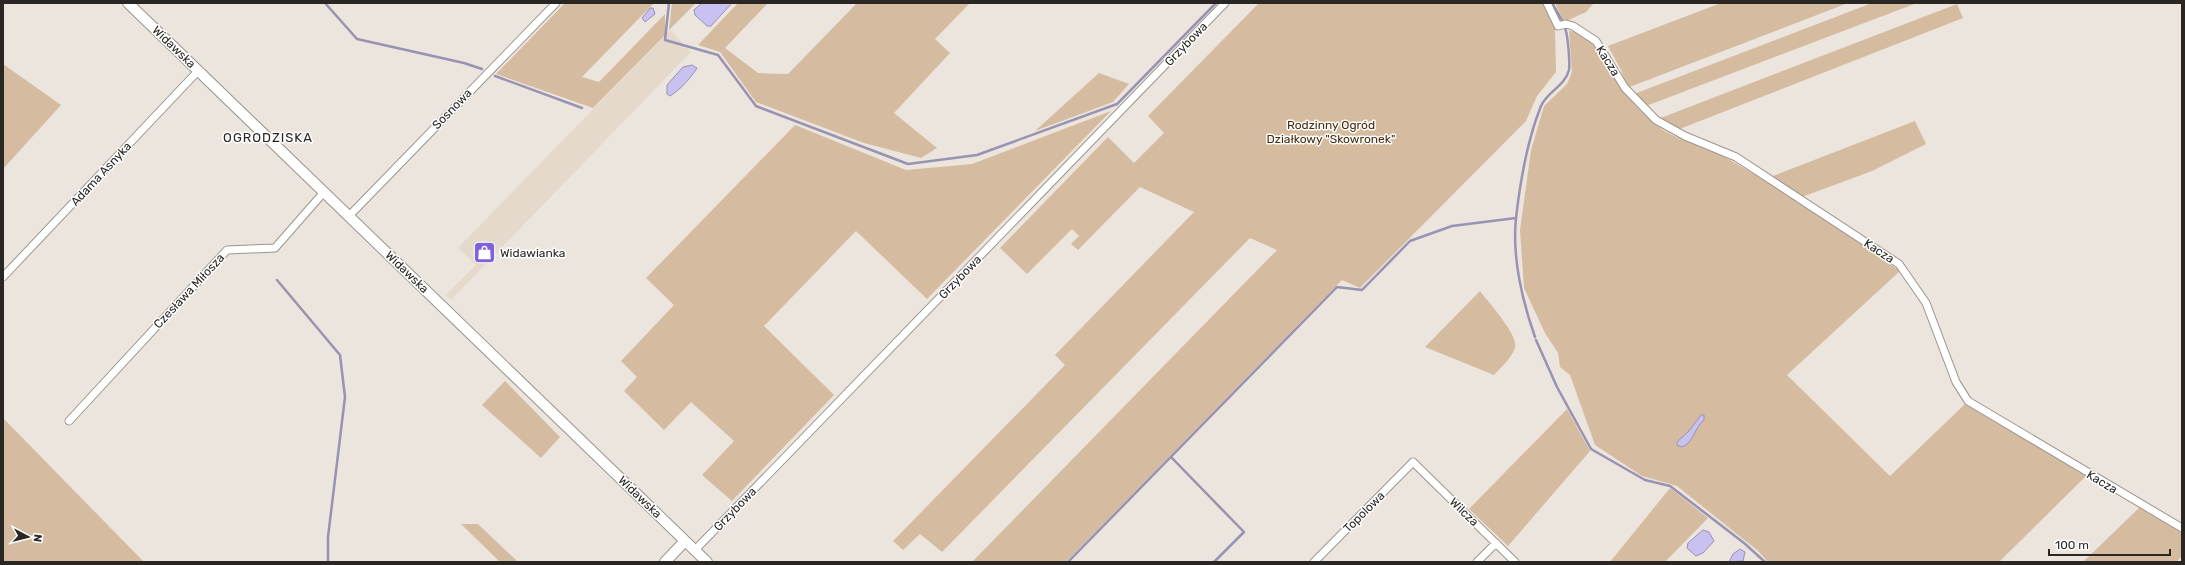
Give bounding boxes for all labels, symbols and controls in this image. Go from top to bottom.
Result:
street label: Grzybowa [1162,19,1210,69]
street label: Widawska [150,23,198,71]
street label: Kacza [1593,43,1623,79]
street label: Sosnowa [429,86,475,132]
park label: Rodzinny Ogród Działkowy "Skowronek" [1267,118,1395,146]
district label: OGRODZISKA [223,130,313,145]
street label: Adama Asnyka [68,139,134,209]
street label: Kacza [1861,236,1897,266]
shop icon: Widawianka [471,240,497,266]
place label: Widawianka [500,246,565,260]
street label: Widawska [383,248,431,296]
street label: Czesława Miłosza [151,251,227,331]
street label: Grzybowa [936,252,984,302]
street label: Kacza [2084,467,2120,497]
street label: Widawska [616,473,664,521]
street label: Grzybowa [711,484,759,534]
street label: Topolowa [1341,489,1387,535]
street label: Wilcza [1447,495,1481,529]
north arrow [8,517,48,557]
scale bar [2049,531,2170,557]
text: N [30,533,44,543]
text: 100 m [2055,538,2089,552]

